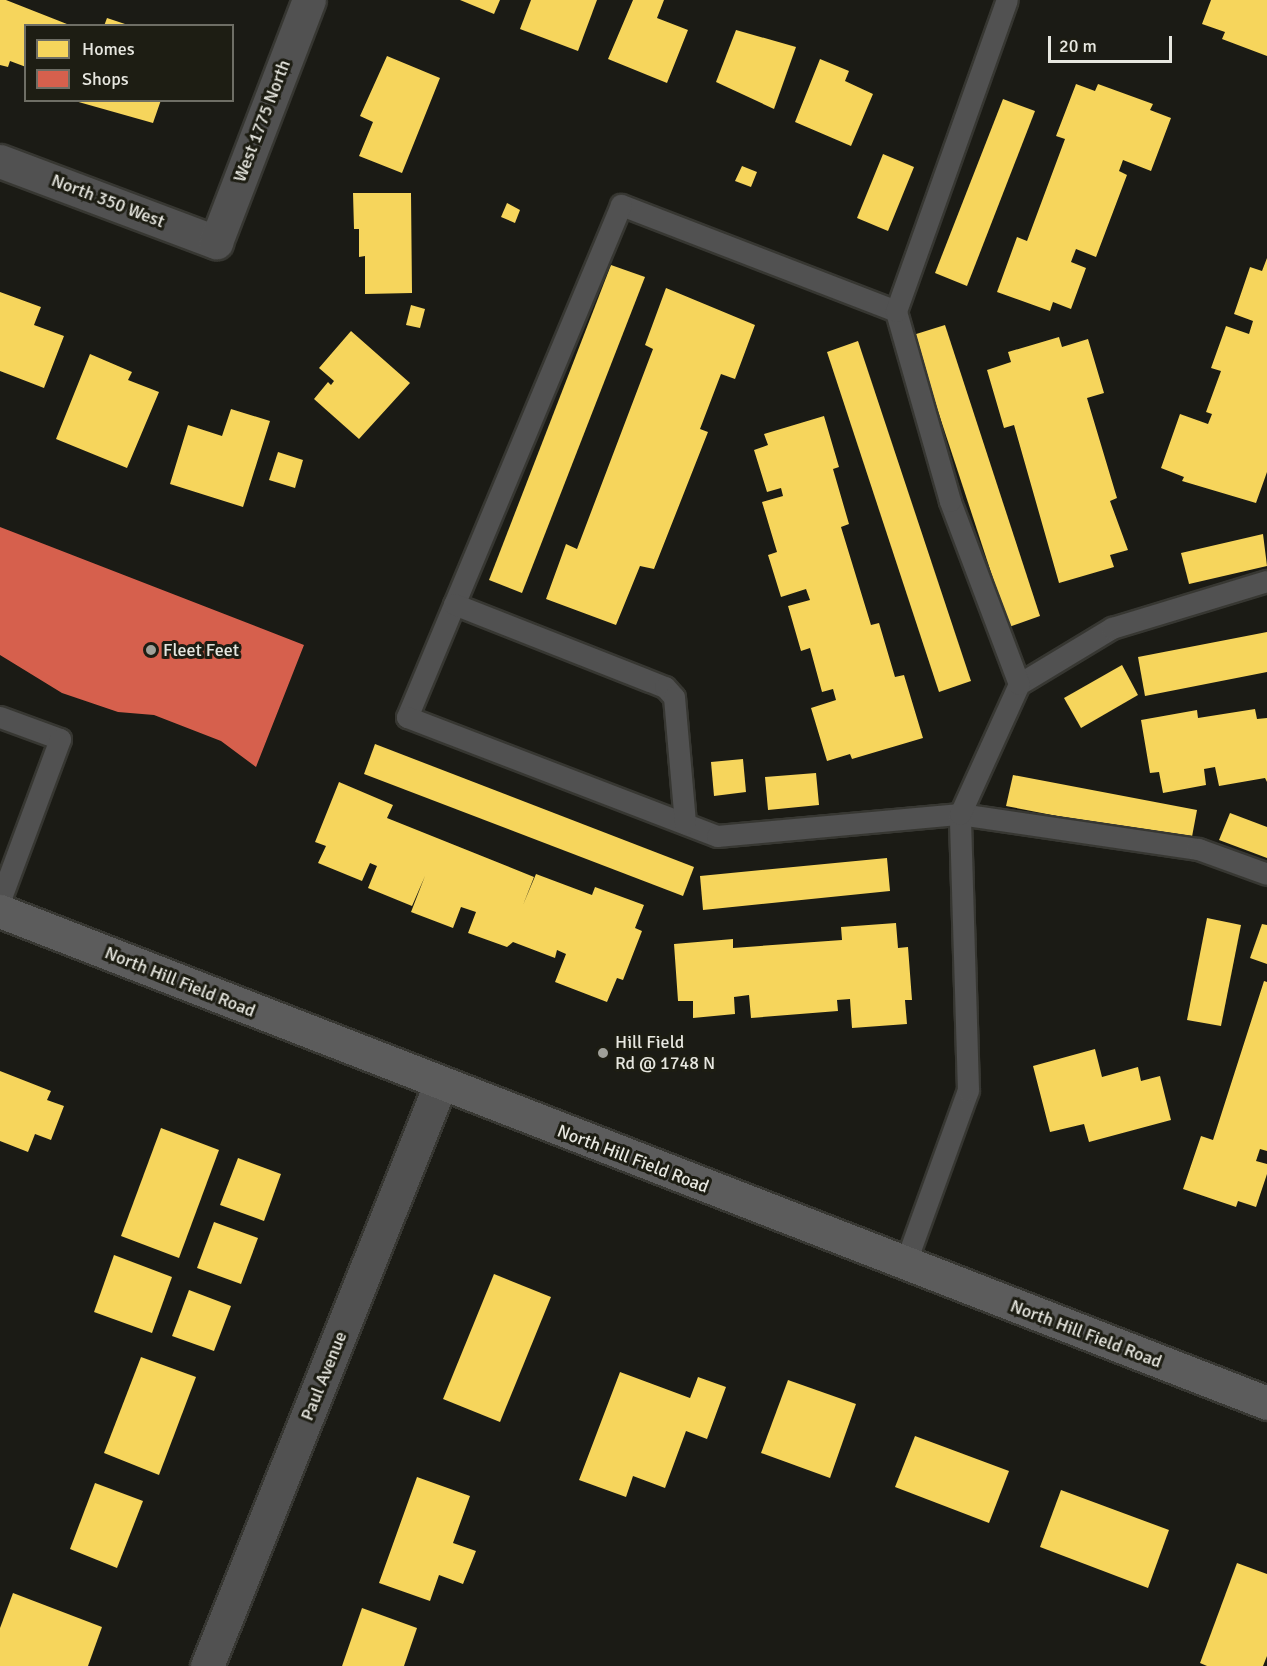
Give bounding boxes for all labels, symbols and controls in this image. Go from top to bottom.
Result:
legend [24,24,234,102]
scale bar [1051,24,1176,62]
text: 20 m [1059,35,1097,57]
text: Homes [82,38,135,60]
street label: West 1775 North [229,57,295,185]
text: Shops [82,68,129,90]
street label: North 350 West [48,169,168,233]
place label: Fleet Feet [163,639,239,661]
marker: Fleet Feet [144,643,158,657]
street label: North Hill Field Road [102,942,258,1022]
place label: Hill Field Rd @ 1748 N [615,1032,715,1074]
marker: Hill Field Rd @ 1748 N [596,1046,610,1060]
street label: North Hill Field Road [554,1120,712,1198]
street label: North Hill Field Road [1007,1295,1165,1373]
street label: Paul Avenue [296,1328,352,1424]

